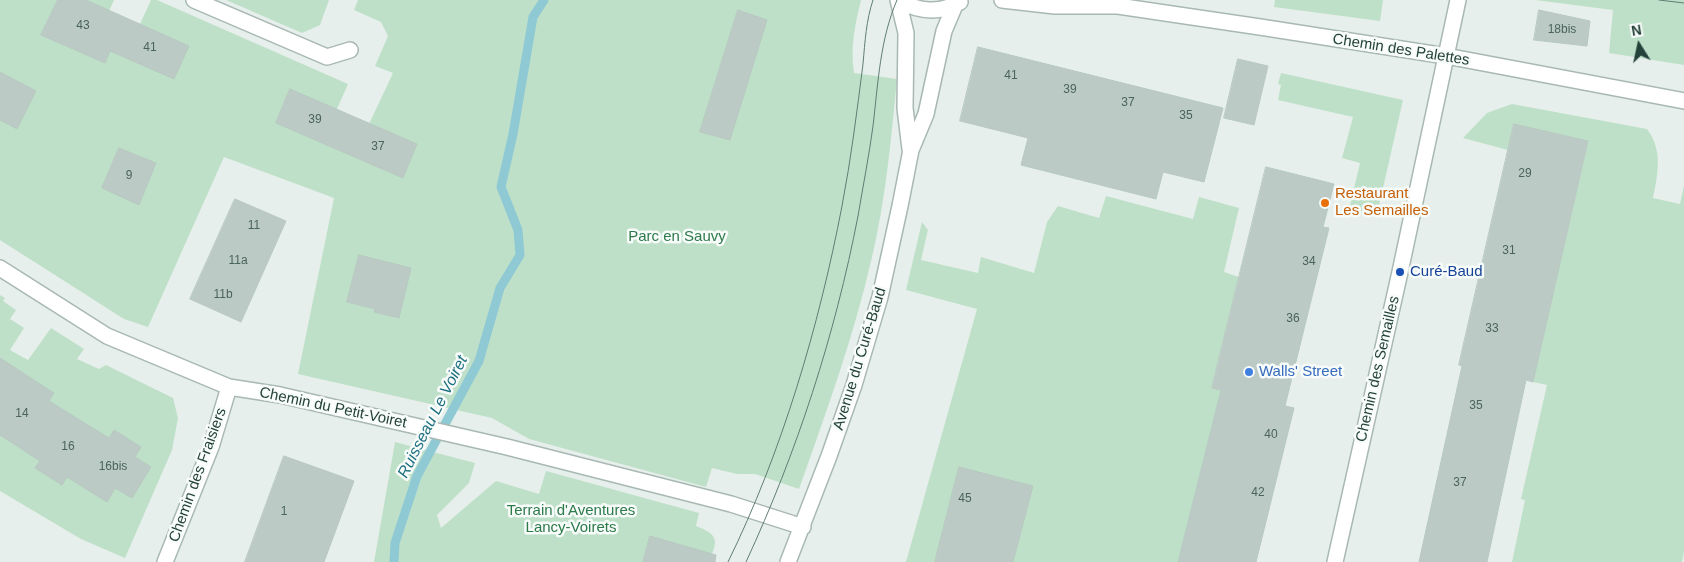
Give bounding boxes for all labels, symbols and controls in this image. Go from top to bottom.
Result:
house number: 43 [76,19,90,33]
north arrow [1614,20,1664,70]
text: N [1630,21,1643,39]
house number: 18bis [1548,23,1576,37]
street label: Chemin des Palettes [1331,30,1471,70]
house number: 41 [143,41,157,55]
house number: 41 [1004,69,1018,83]
house number: 39 [1063,83,1077,97]
house number: 37 [1121,96,1135,110]
house number: 35 [1179,109,1193,123]
house number: 39 [308,113,322,127]
house number: 37 [371,140,385,154]
house number: 29 [1518,167,1532,181]
house number: 9 [126,169,132,183]
place label: Restaurant Les Semailles [1335,185,1428,220]
marker: Restaurant Les Semailles [1319,197,1331,209]
house number: 11 [248,219,260,233]
park label: Parc en Sauvy [628,228,726,246]
house number: 31 [1502,244,1516,258]
house number: 11a [228,254,248,268]
house number: 34 [1302,255,1316,269]
place label: Curé-Baud [1410,263,1483,281]
marker: Curé-Baud [1394,266,1406,278]
street label: Avenue du Curé-Baud [830,286,890,432]
house number: 11b [213,288,233,302]
street label: Chemin des Semailles [1352,294,1404,444]
house number: 36 [1286,312,1300,326]
house number: 33 [1485,322,1499,336]
water label: Ruisseau Le Voiret [394,353,472,481]
place label: Walls' Street [1259,363,1342,381]
marker: Walls' Street [1243,366,1255,378]
street label: Chemin du Petit-Voiret [258,384,408,432]
house number: 35 [1469,399,1483,413]
street label: Chemin des Fraisiers [165,405,231,545]
house number: 14 [15,407,29,421]
house number: 40 [1264,428,1278,442]
house number: 16 [61,440,75,454]
house number: 16bis [99,460,127,474]
house number: 37 [1453,476,1467,490]
house number: 42 [1251,486,1265,500]
house number: 45 [958,492,972,506]
park label: Terrain d'Aventures Lancy-Voirets [507,502,635,537]
house number: 1 [281,505,287,519]

